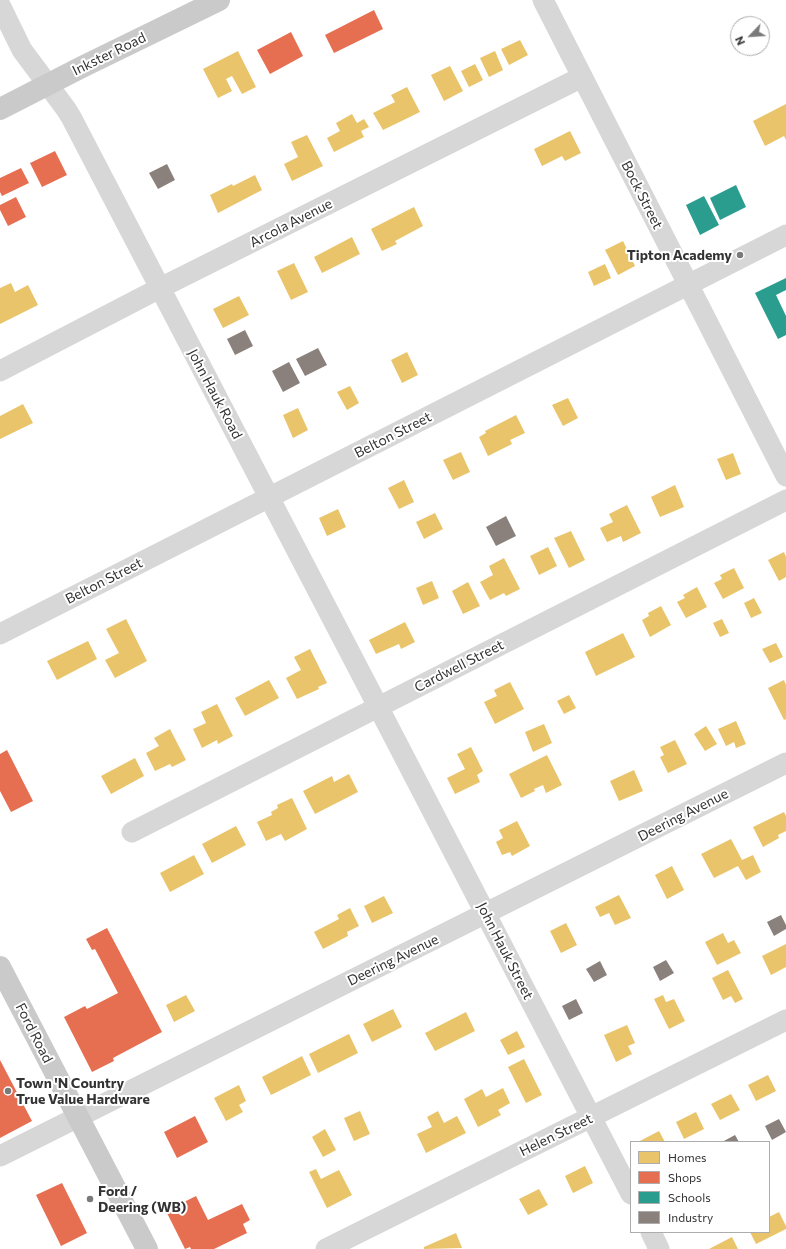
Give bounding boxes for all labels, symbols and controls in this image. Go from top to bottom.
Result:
north arrow [730,16,770,56]
street label: Inkster Road [69,29,149,79]
text: N [732,34,747,47]
street label: Bock Street [618,158,666,232]
street label: Arcola Avenue [247,195,335,251]
place label: Tipton Academy [627,247,732,263]
marker: Tipton Academy [735,250,745,260]
street label: John Hauk Road [184,346,246,442]
street label: Belton Street [352,408,434,462]
street label: Belton Street [63,554,145,608]
street label: Cardwell Street [412,636,506,696]
street label: Deering Avenue [635,785,731,845]
street label: John Hauk Street [473,900,537,1002]
street label: Deering Avenue [345,931,441,989]
street label: Ford Road [12,1000,56,1066]
place label: Town 'N Country True Value Hardware [16,1075,150,1108]
marker: Town 'N Country True Value Hardware [3,1086,13,1096]
street label: Helen Street [517,1110,595,1160]
legend [630,1141,770,1233]
text: Homes [668,1150,706,1164]
text: Shops [668,1170,702,1184]
place label: Ford / Deering (WB) [98,1183,186,1216]
text: Schools [668,1190,711,1204]
marker: Ford / Deering (WB) [85,1194,95,1204]
text: Industry [668,1210,713,1224]

